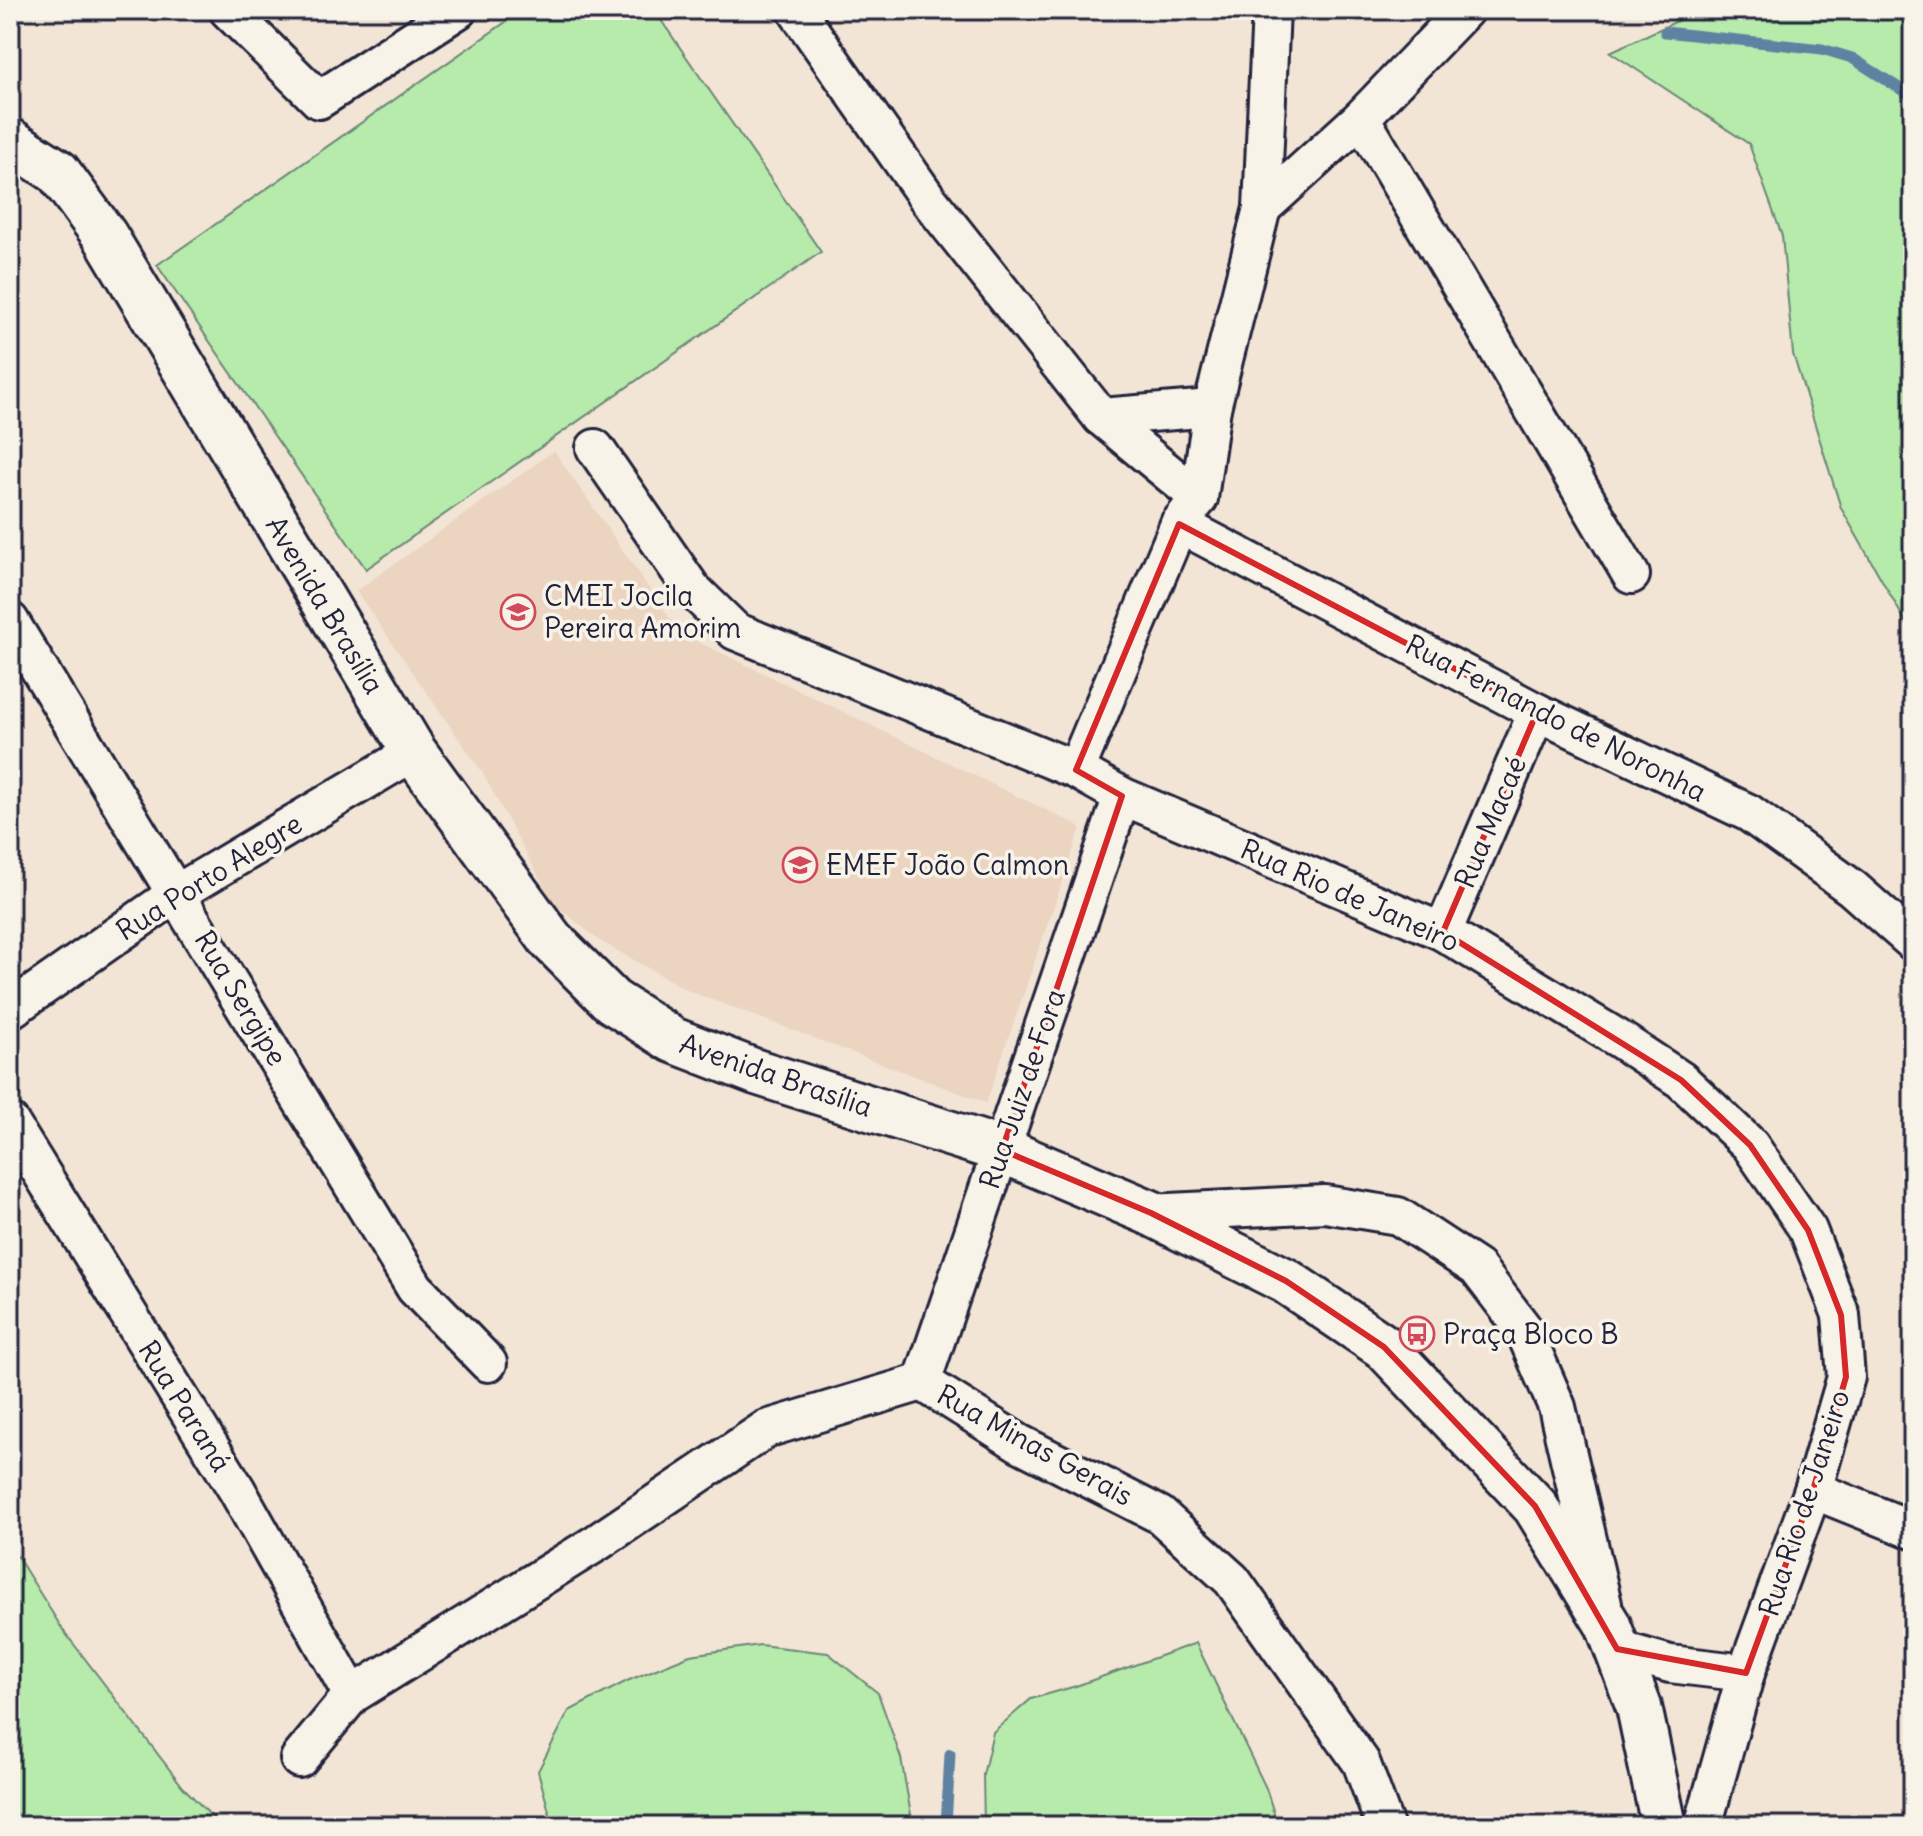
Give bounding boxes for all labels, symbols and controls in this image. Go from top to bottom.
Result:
street label: Avenida Brasília [258,510,392,700]
place label: CMEI Jocila Pereira Amorim [544,578,741,646]
school or university icon: CMEI Jocila Pereira Amorim [499,593,537,631]
street label: Rua Fernando de Noronha [1400,626,1712,810]
street label: Rua Macaé [1446,751,1534,893]
street label: Rua Porto Alegre [109,805,309,949]
street label: Rua Rio de Janeiro [1235,831,1465,959]
school or university icon: EMEF João Calmon [781,846,819,884]
place label: EMEF João Calmon [826,847,1069,883]
street label: Rua Sergipe [187,924,295,1072]
street label: Rua Juiz de Fora [971,984,1073,1194]
street label: Avenida Brasília [675,1025,877,1125]
bus stop icon: Praça Bloco B [1398,1315,1436,1353]
place label: Praça Bloco B [1443,1316,1619,1352]
street label: Rua Paraná [131,1334,239,1478]
street label: Rua Minas Gerais [931,1376,1139,1514]
street label: Rua Rio de Janeiro [1750,1385,1858,1621]

